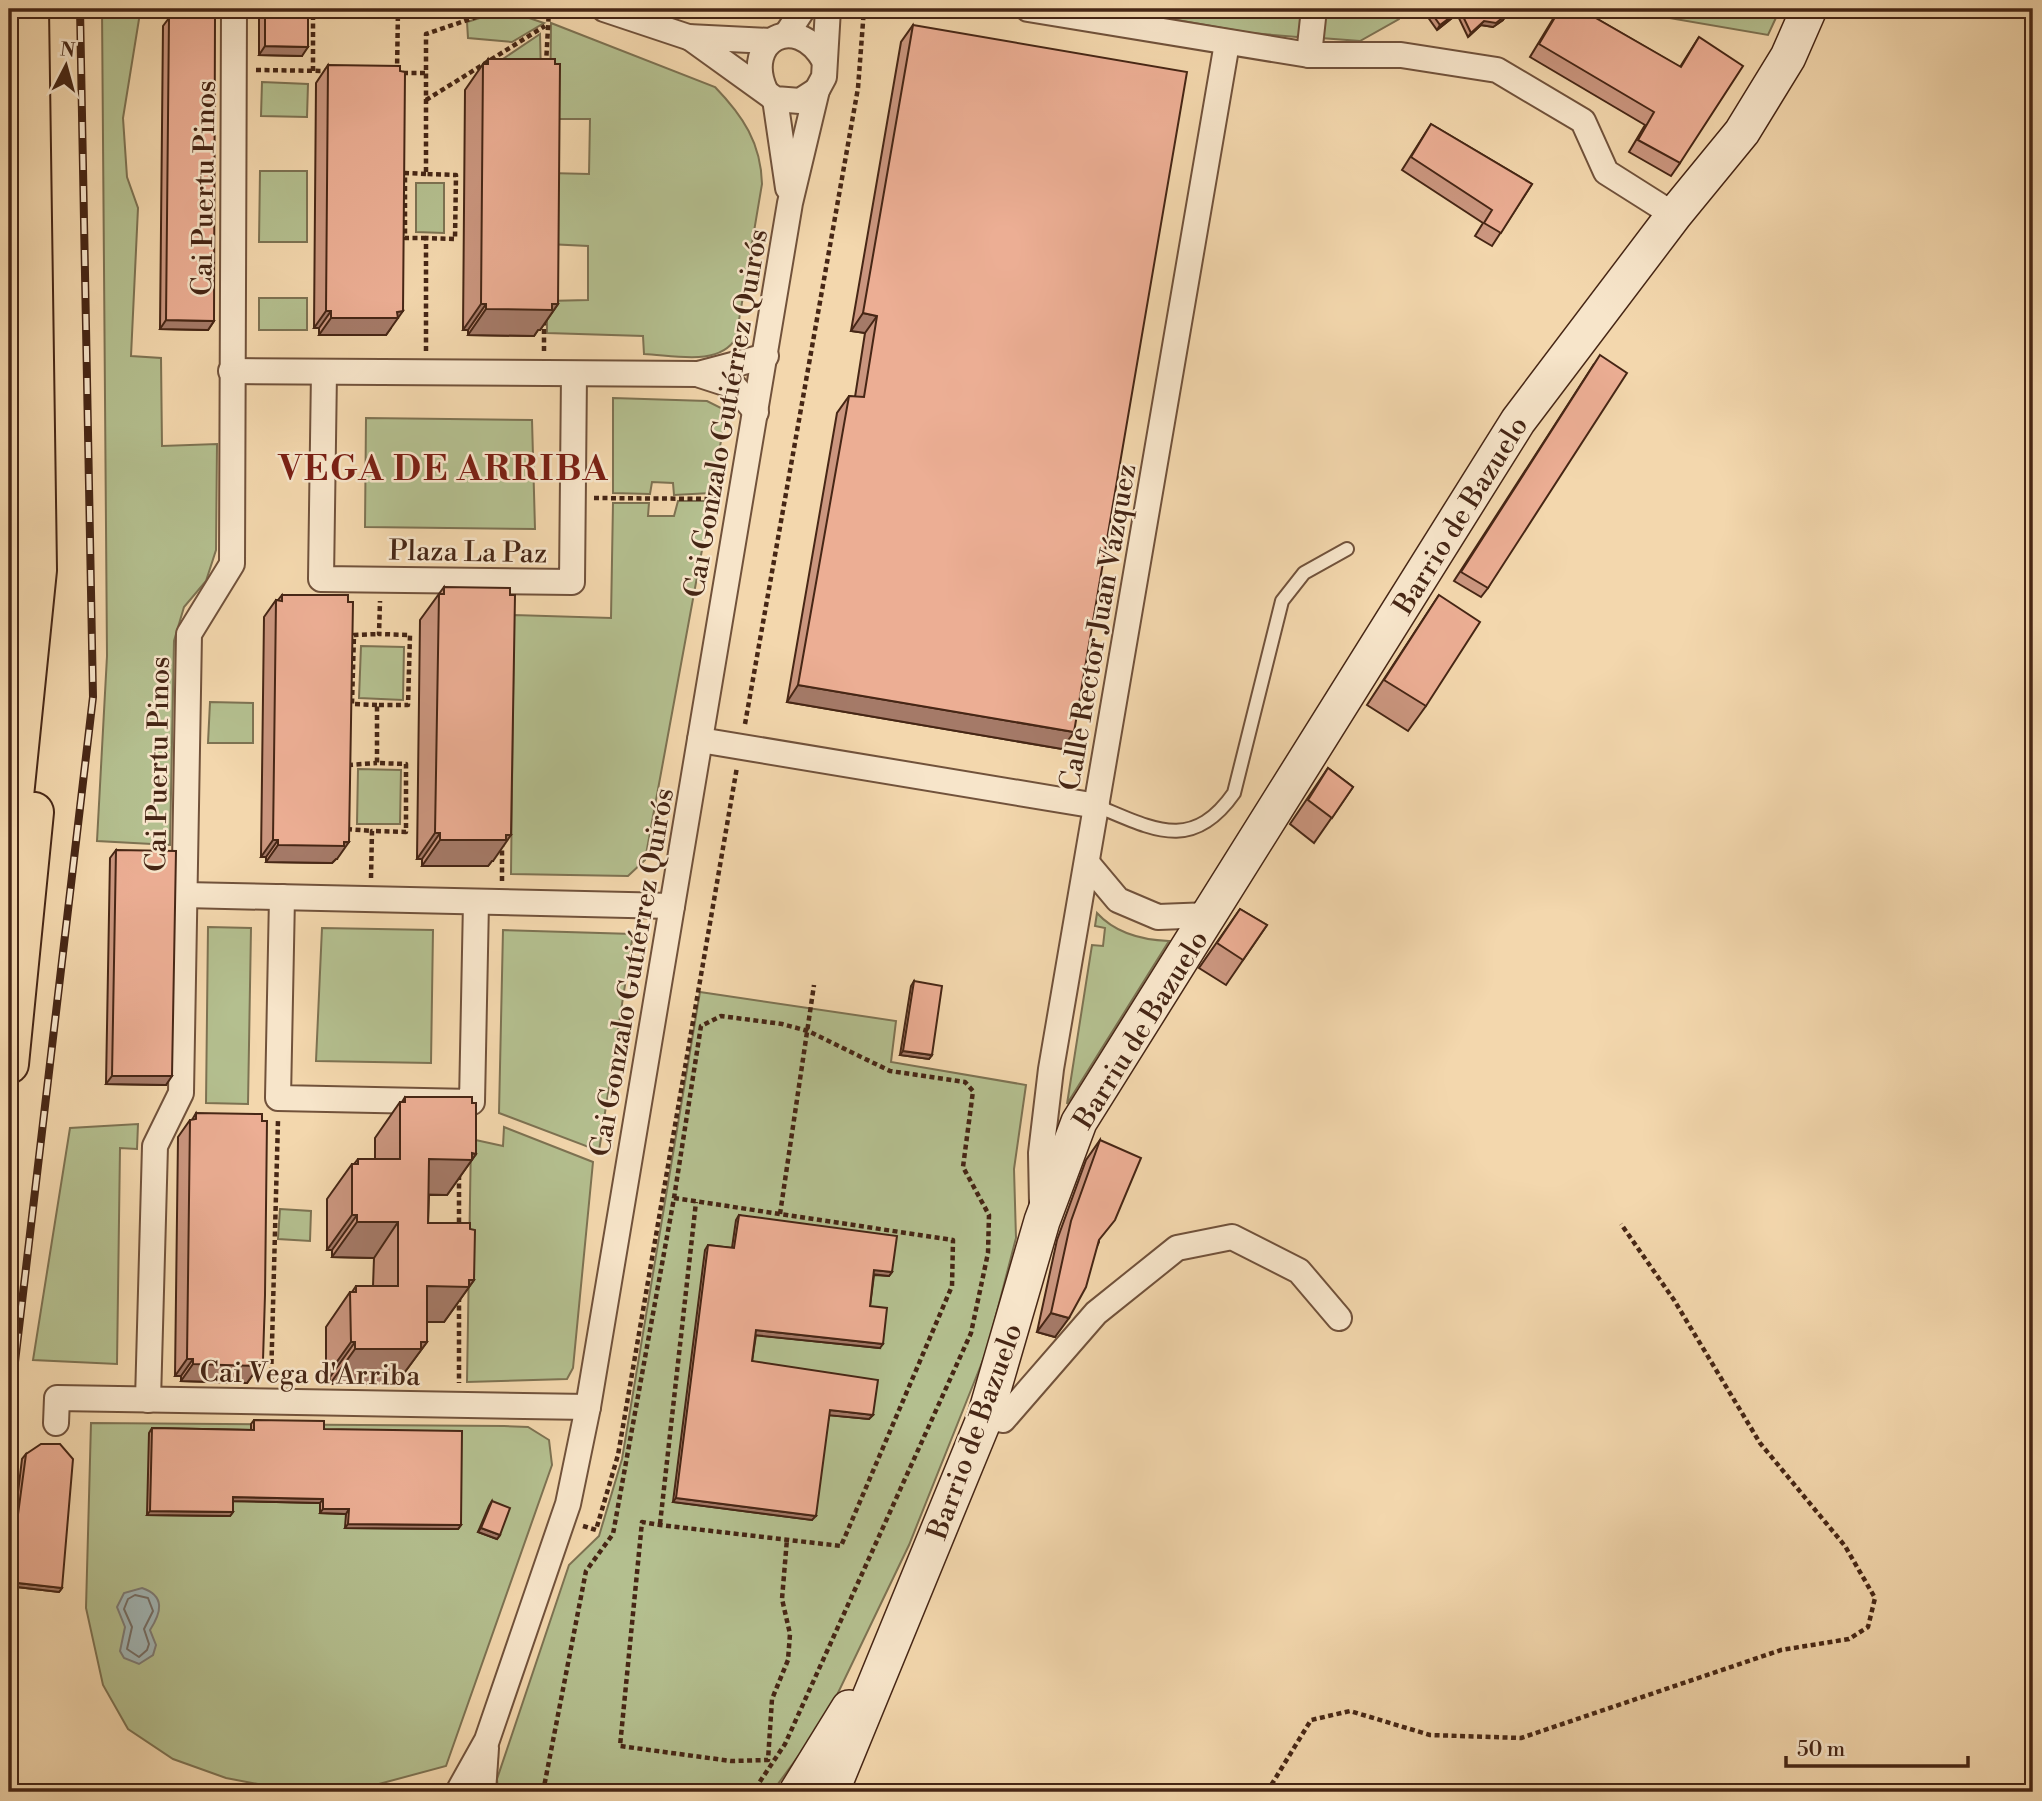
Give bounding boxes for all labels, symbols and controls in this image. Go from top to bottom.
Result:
north arrow [32,32,102,102]
text: N [59,37,76,63]
street label: Cai Puertu Pinos [185,80,224,296]
street label: Cai Gonzalo Gutiérrez Quirós [677,226,776,600]
street label: Barrio de Bazuelo [1386,410,1536,622]
district label: VEGA DE ARRIBA [277,448,610,491]
street label: Calle Rector Juan Vázquez [1052,461,1144,793]
street label: Plaza La Paz [388,534,548,571]
street label: Cai Puertu Pinos [139,656,178,872]
street label: Cai Gonzalo Gutiérrez Quirós [583,785,682,1159]
street label: Barriu de Bazuelo [1066,924,1216,1136]
street label: Barrio de Bazuelo [920,1319,1031,1545]
street label: Cai Vega d'Arriba [199,1355,421,1394]
scale bar [1786,1724,1968,1768]
text: 50 m [1797,1737,1845,1763]

